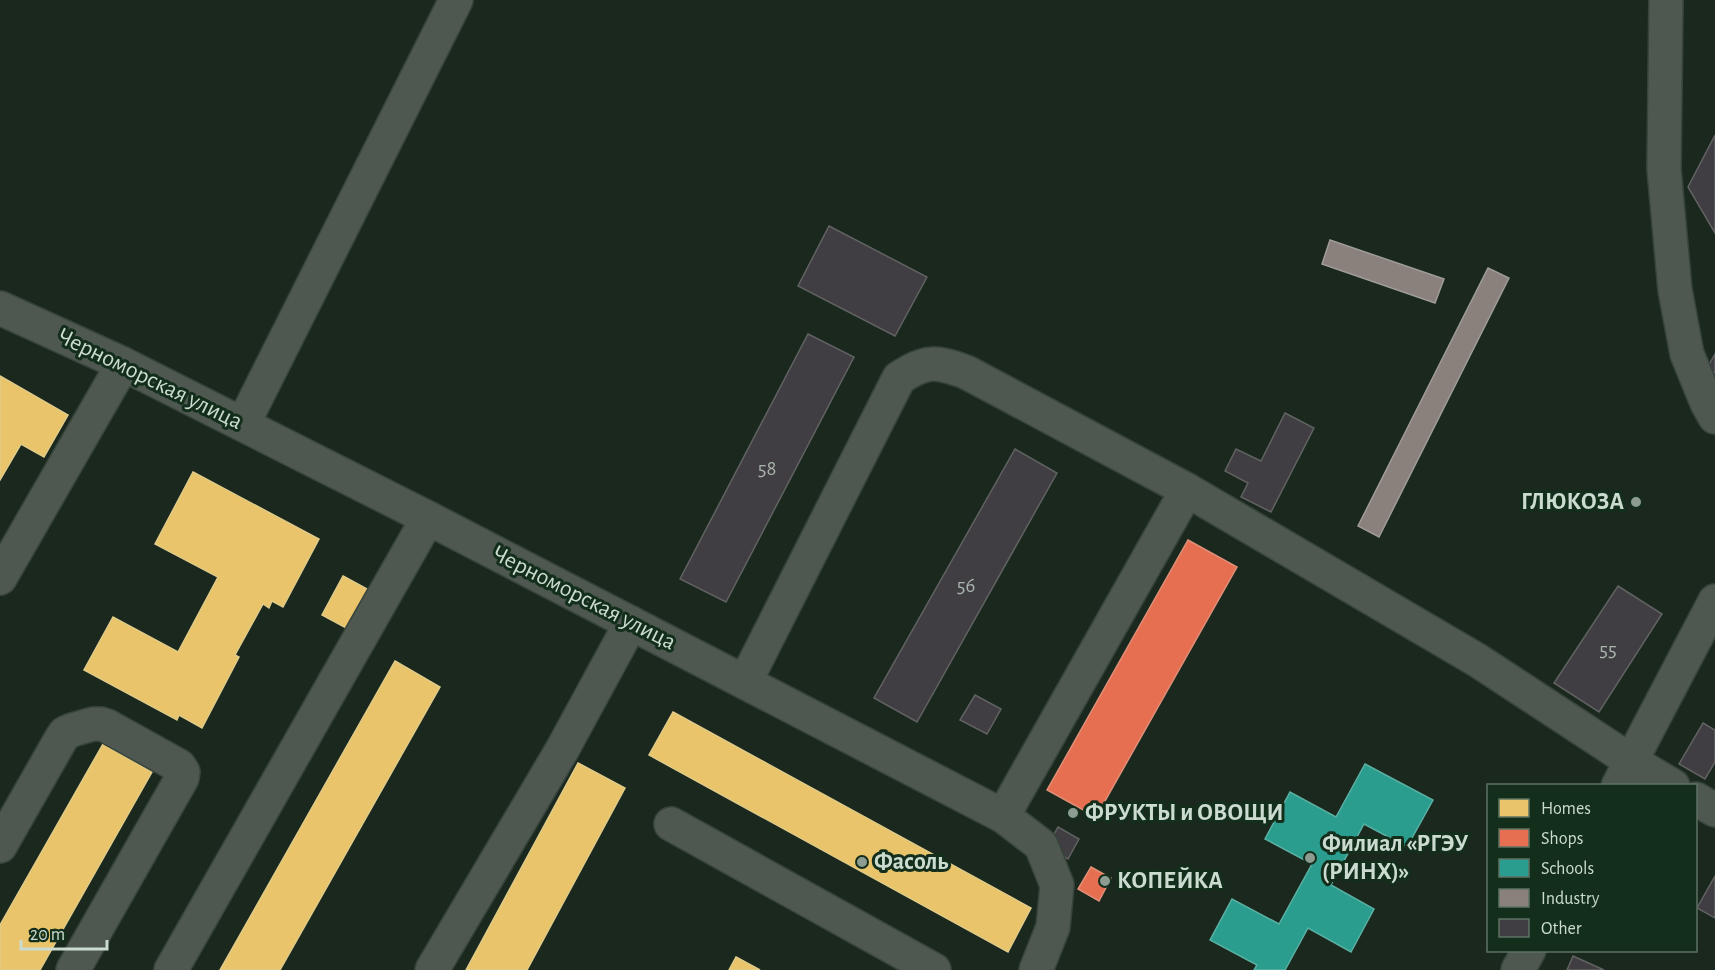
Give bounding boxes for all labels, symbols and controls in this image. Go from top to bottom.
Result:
street label: Черноморская улица [54,324,246,434]
house number: 58 [758,458,776,479]
place label: ГЛЮКОЗА [1521,490,1624,514]
marker: ГЛЮКОЗА [1629,495,1643,509]
street label: Черноморская улица [488,541,680,655]
house number: 56 [957,575,975,596]
house number: 55 [1599,639,1617,660]
legend [1487,784,1697,952]
text: Homes [1541,800,1591,818]
place label: ФРУКТЫ и ОВОЩИ [1085,801,1284,825]
marker: ФРУКТЫ и ОВОЩИ [1066,806,1080,820]
text: Shops [1541,830,1583,848]
place label: Филиал «РГЭУ (РИНХ)» [1322,832,1468,884]
place label: Фасоль [874,850,948,874]
marker: Филиал «РГЭУ (РИНХ)» [1303,851,1317,865]
marker: Фасоль [855,855,869,869]
text: Schools [1541,860,1594,878]
place label: КОПЕЙКА [1117,867,1223,893]
marker: КОПЕЙКА [1098,874,1112,888]
text: Industry [1541,890,1600,908]
scale bar [21,913,106,951]
text: Other [1541,920,1582,938]
text: 20 m [30,926,65,944]

